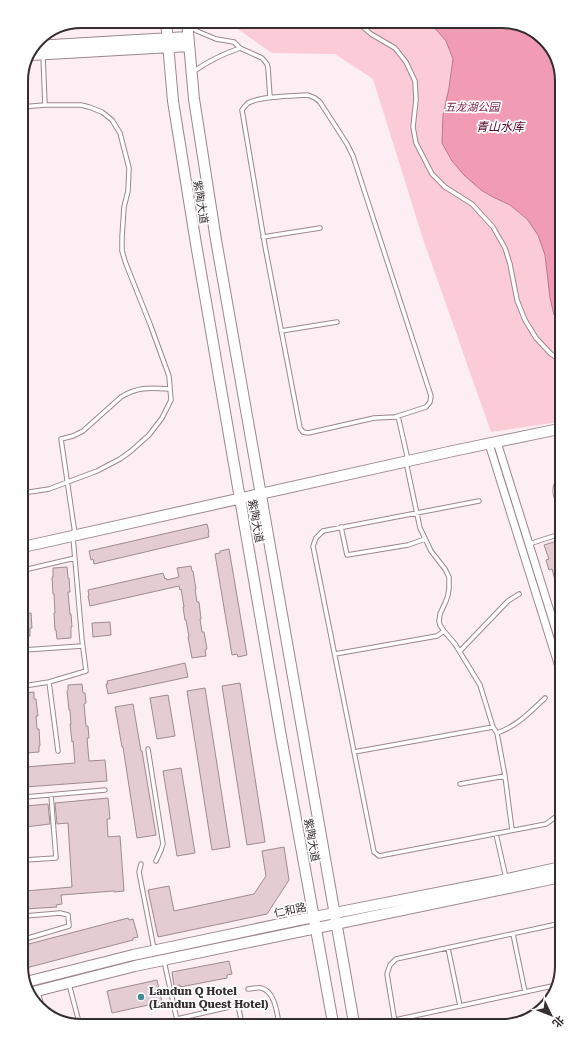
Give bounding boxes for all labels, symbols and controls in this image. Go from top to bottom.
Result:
park label: 五龙湖公园 [445,101,501,114]
water label: 青山水库 [476,120,526,134]
street label: 紫陶大道 [191,179,210,225]
street label: 紫陶大道 [245,498,266,544]
street label: 紫陶大道 [301,817,322,863]
street label: 仁和路 [273,901,308,920]
place label: Landun Q Hotel (Landun Quest Hotel) [149,985,269,1011]
marker: Landun Q Hotel (Landun Quest Hotel) [136,992,146,1002]
north arrow [531,995,571,1035]
text: 北 [549,1013,566,1030]

